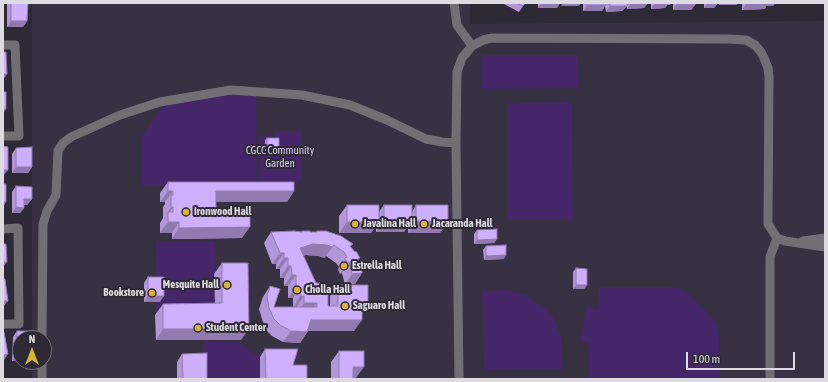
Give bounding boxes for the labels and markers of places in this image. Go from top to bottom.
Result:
place label: Ironwood Hall [194,205,251,219]
marker: Ironwood Hall [181,207,191,217]
place label: Javalina Hall [363,217,416,231]
place label: Jacaranda Hall [432,217,492,231]
marker: Javalina Hall [350,219,360,229]
marker: Jacaranda Hall [419,219,429,229]
place label: Estrella Hall [352,259,402,273]
marker: Estrella Hall [339,261,349,271]
place label: Mesquite Hall [163,278,219,292]
marker: Mesquite Hall [222,280,232,290]
place label: Cholla Hall [305,283,350,297]
marker: Cholla Hall [292,285,302,295]
place label: Bookstore [103,286,144,300]
marker: Bookstore [147,288,157,298]
place label: Saguaro Hall [353,299,405,313]
marker: Saguaro Hall [340,301,350,311]
place label: Student Center [206,321,266,335]
marker: Student Center [193,323,203,333]

